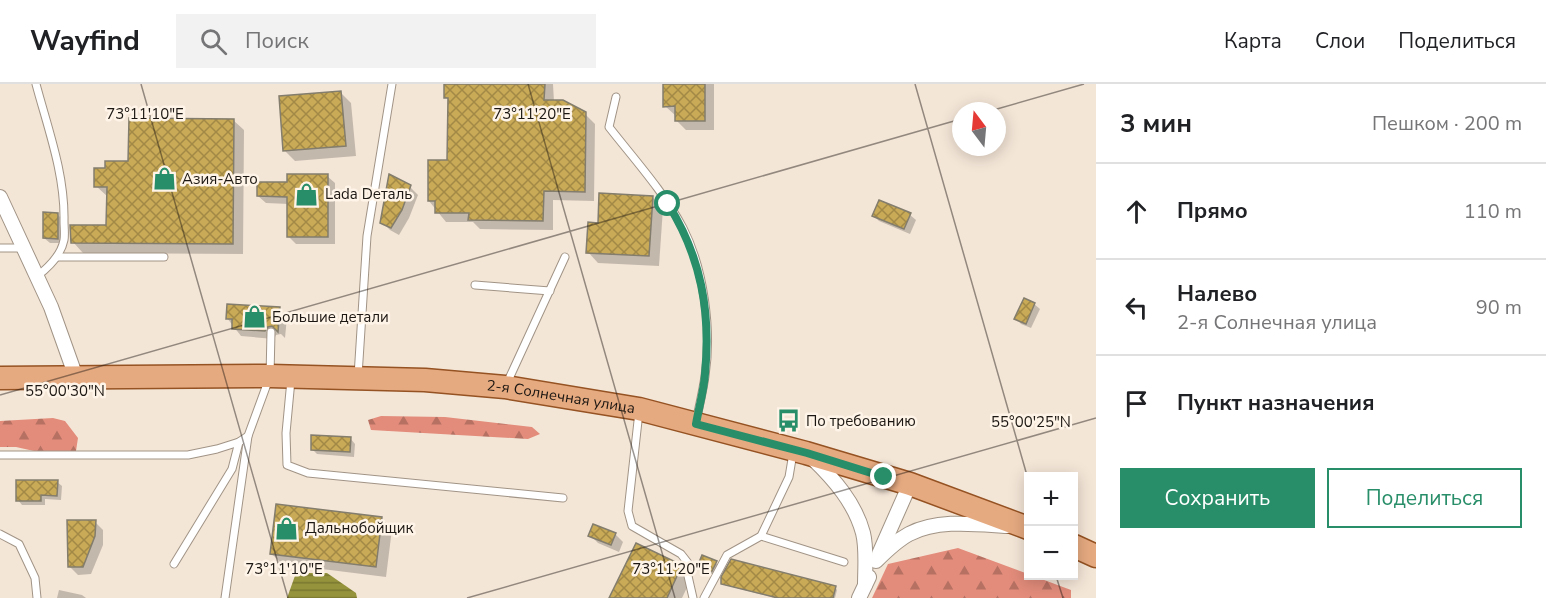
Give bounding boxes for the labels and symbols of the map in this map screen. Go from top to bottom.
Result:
north arrow [952,102,1006,156]
text: 73°11'10"E [106,104,184,124]
text: 73°11'20"E [493,104,571,124]
shop icon: Азия-Авто [151,166,177,192]
place label: Азия-Авто [182,169,258,189]
shop icon: Lada Dеталь [294,181,320,207]
place label: Lada Dеталь [325,184,412,204]
route start [654,190,680,216]
shop icon: Большие детали [241,304,267,330]
place label: Большие детали [272,307,389,327]
street label: 2-я Солнечная улица [486,375,637,418]
text: 55°00'30"N [25,381,105,401]
bus stop icon: По требованию [775,408,801,434]
place label: По требованию [806,411,916,431]
text: 55°00'25"N [991,412,1071,432]
route end [870,463,896,489]
shop icon: Дальнобойщик [274,515,300,541]
place label: Дальнобойщик [305,518,414,538]
text: 73°11'10"E [245,559,323,579]
text: 73°11'20"E [632,559,710,579]

